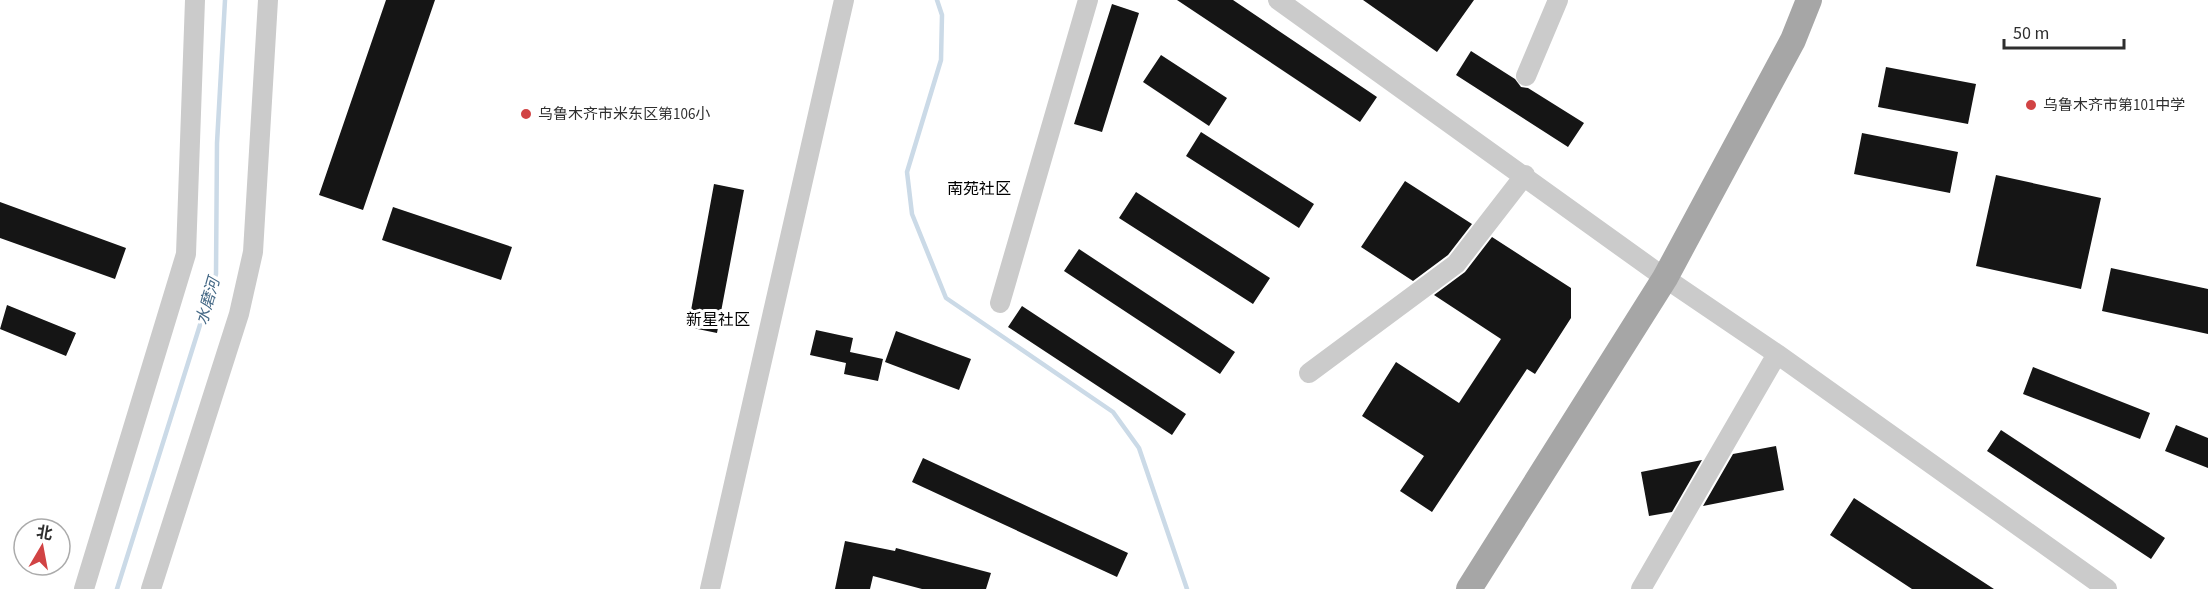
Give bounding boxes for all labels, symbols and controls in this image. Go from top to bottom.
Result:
scale bar [2004,12,2124,50]
text: 50 m [2013,21,2049,46]
place label: 乌鲁木齐市第101中学 [2043,95,2185,116]
marker: 乌鲁木齐市第101中学 [2024,98,2038,112]
place label: 乌鲁木齐市米东区第106小 [538,104,710,125]
marker: 乌鲁木齐市米东区第106小 [519,107,533,121]
district label: 南苑社区 [947,178,1011,200]
water label: 水磨河 [191,272,226,327]
district label: 新星社区 [686,309,750,331]
north arrow [12,517,72,577]
text: 北 [35,521,54,545]

